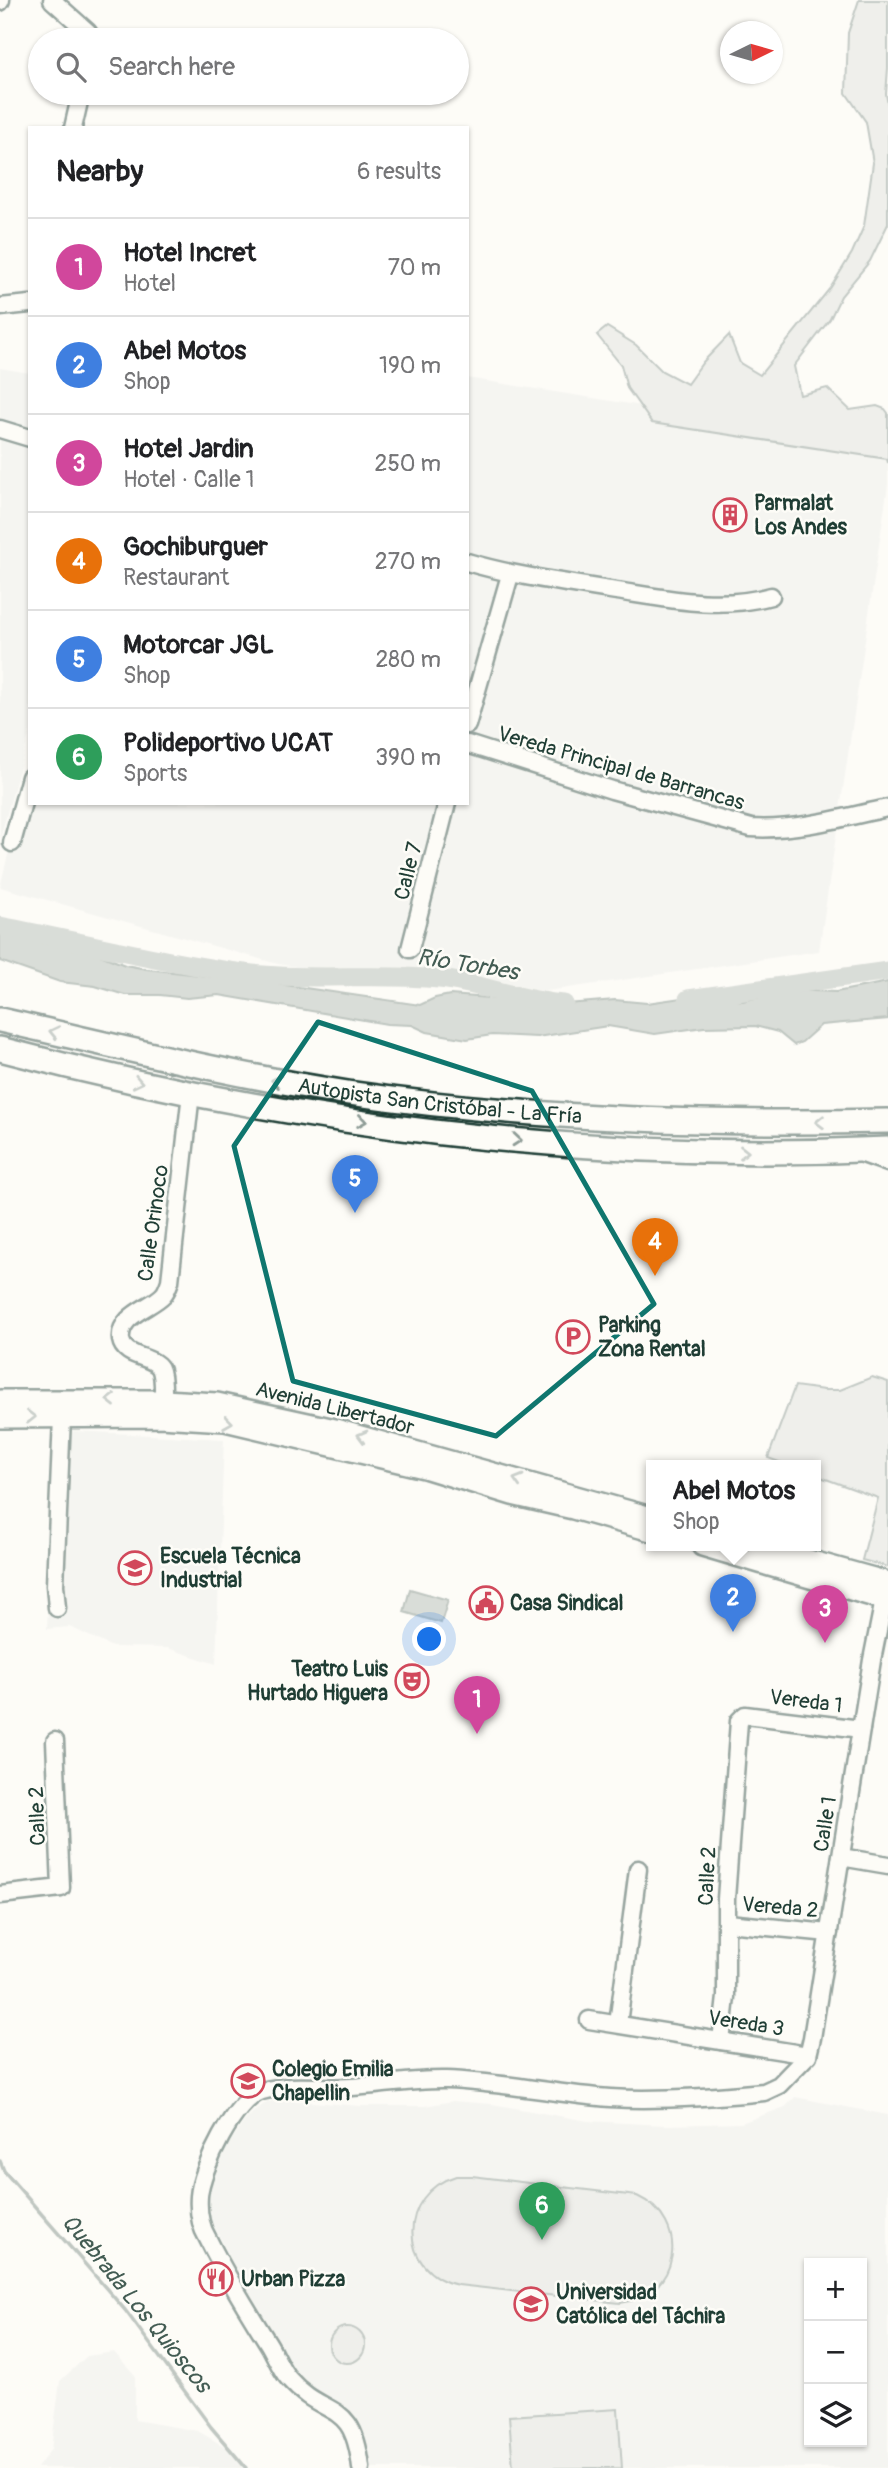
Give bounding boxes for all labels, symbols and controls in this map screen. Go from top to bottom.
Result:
north arrow [720,21,783,84]
search box [28,28,469,105]
icon: search [52,48,90,86]
text: Search here [108,51,235,83]
text: Nearby [56,153,143,190]
text: 6 results [357,157,441,186]
text: Hotel Incret [123,237,256,269]
text: 1 [75,253,84,282]
text: 70 m [388,253,441,282]
text: Hotel [123,269,176,298]
text: Abel Motos [123,335,246,367]
text: 2 [73,351,85,380]
text: 190 m [379,351,441,380]
text: Shop [123,367,171,396]
text: Hotel Jardin [123,433,254,465]
text: 3 [73,449,85,478]
text: 250 m [375,449,441,478]
text: Hotel · Calle 1 [123,465,255,494]
place label: Parmalat Los Andes [754,490,847,541]
building icon: Parmalat Los Andes [711,496,749,534]
text: Gochiburguer [123,531,268,563]
text: 4 [72,547,86,576]
text: 270 m [375,547,441,576]
text: Restaurant [123,563,229,592]
text: Motorcar JGL [123,629,274,661]
text: 5 [73,645,85,674]
text: 280 m [375,645,441,674]
text: Shop [123,661,171,690]
street label: Vereda Principal de Barrancas [494,720,748,817]
text: Polideportivo UCAT [123,727,333,759]
text: 6 [72,743,86,772]
text: 390 m [375,743,441,772]
text: Sports [123,759,187,788]
street label: Calle 7 [388,839,429,903]
water label: Río Torbes [415,942,523,987]
one-way arrow [48,1026,60,1040]
street label: Autopista San Cristóbal - La Fría [296,1072,583,1130]
one-way arrow [132,1074,144,1088]
one-way arrow [270,1074,282,1089]
one-way arrow [356,1114,368,1129]
one-way arrow [814,1115,825,1130]
one-way arrow [512,1132,523,1147]
one-way arrow [739,1144,750,1160]
pin: 5 [332,1155,378,1213]
street label: Calle Orinoco [132,1163,175,1283]
pin: 4 [632,1218,678,1276]
place label: Parking Zona Rental [598,1312,706,1363]
parking icon: Parking Zona Rental [554,1318,592,1356]
street label: Avenida Libertador [253,1376,418,1441]
one-way arrow [105,1392,116,1408]
one-way arrow [26,1410,37,1425]
one-way arrow [222,1415,233,1430]
one-way arrow [356,1430,368,1445]
popup [646,1460,821,1551]
one-way arrow [513,1474,525,1488]
text: Abel Motos [672,1475,795,1507]
text: Shop [672,1507,720,1536]
place label: Escuela Técnica Industrial [160,1543,301,1594]
school or university icon: Escuela Técnica Industrial [116,1549,154,1587]
pin: 2 [710,1574,756,1632]
public building icon: Casa Sindical [467,1584,505,1622]
pin: 3 [802,1585,848,1643]
place label: Casa Sindical [510,1590,624,1617]
your location [412,1622,446,1656]
place label: Teatro Luis Hurtado Higuera [247,1656,389,1707]
theatre icon: Teatro Luis Hurtado Higuera [393,1662,431,1700]
pin: 1 [454,1676,500,1734]
street label: Vereda 1 [768,1684,844,1719]
street label: Calle 2 [23,1786,52,1846]
street label: Calle 1 [808,1794,843,1854]
street label: Calle 2 [692,1846,723,1906]
street label: Vereda 2 [741,1891,819,1924]
street label: Vereda 3 [706,2004,786,2043]
place label: Colegio Emilia Chapellin [272,2056,394,2107]
school or university icon: Colegio Emilia Chapellin [229,2062,267,2100]
pin: 6 [519,2182,565,2240]
water label: Quebrada Los Quioscos [56,2208,219,2401]
map controls [804,2258,867,2447]
button: + [804,2258,867,2321]
restaurant icon: Urban Pizza [197,2260,235,2298]
place label: Urban Pizza [241,2266,345,2293]
place label: Universidad Católica del Táchira [556,2279,726,2330]
school or university icon: Universidad Católica del Táchira [512,2285,550,2323]
button: − [804,2321,867,2384]
button: layers [804,2384,867,2447]

